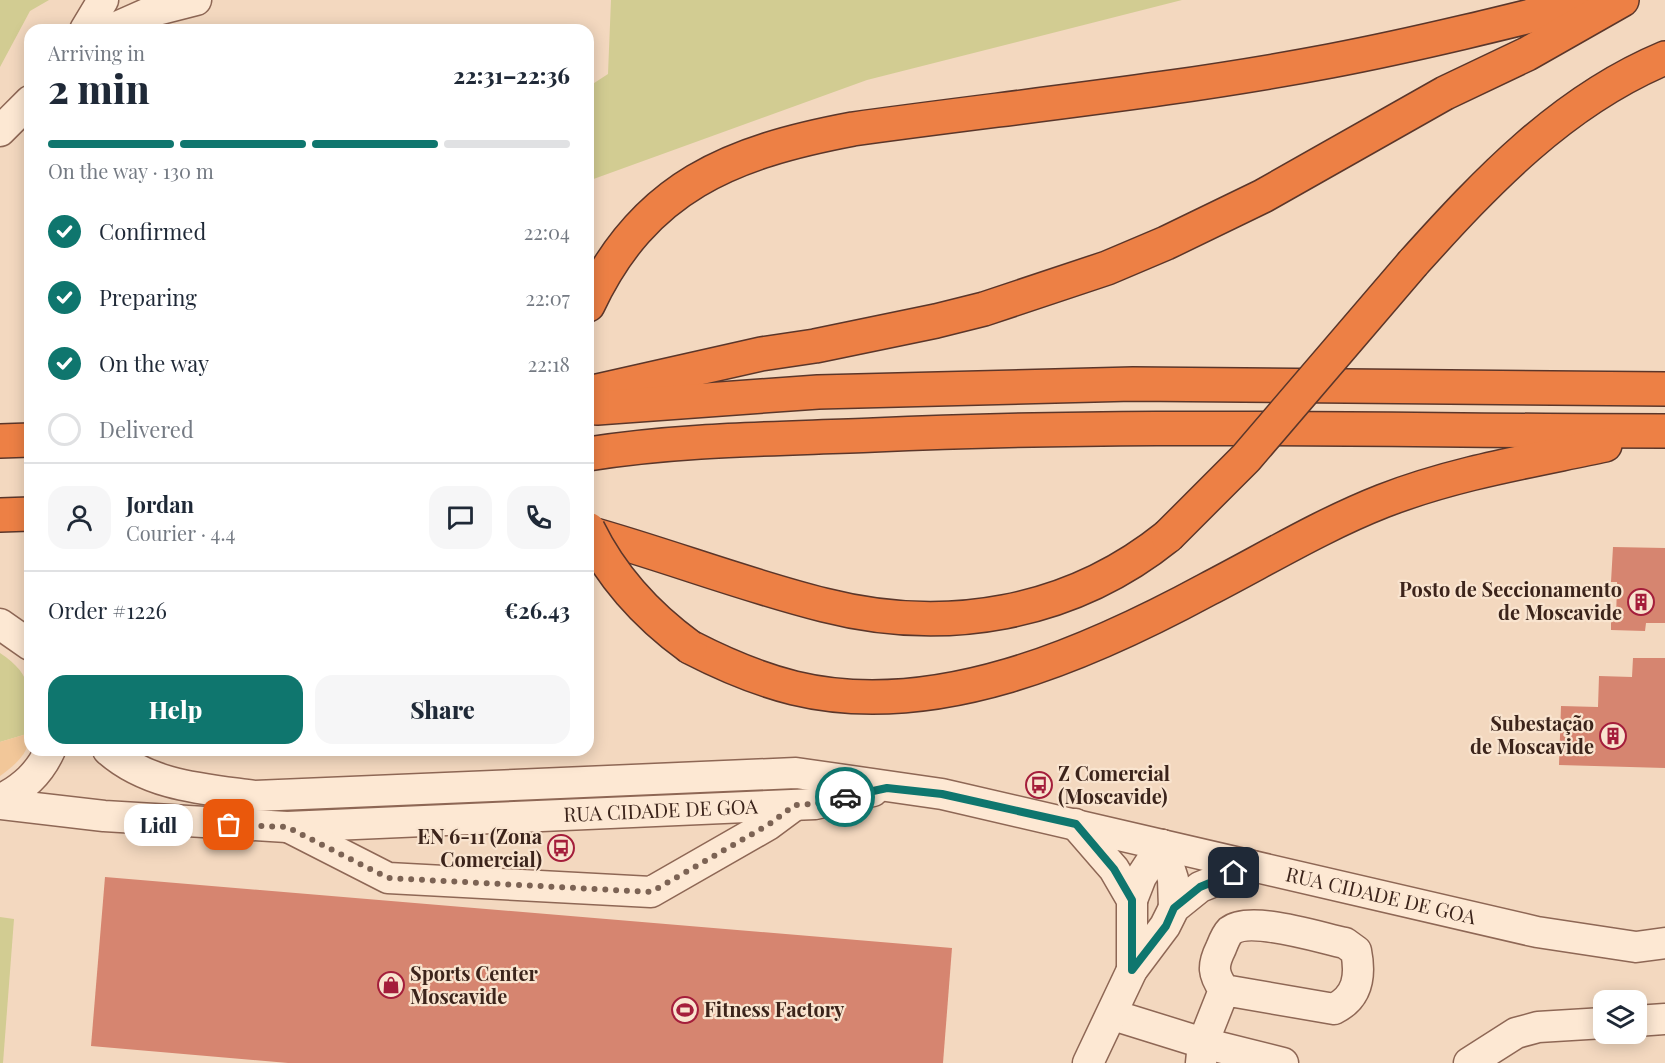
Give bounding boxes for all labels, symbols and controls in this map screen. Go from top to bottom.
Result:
text: Arriving in [48,39,145,66]
text: 22:31–22:36 [453,60,570,90]
text: 2 min [48,62,150,114]
text: On the way · 130 m [48,157,214,184]
icon: check [48,215,81,248]
text: Confirmed [99,216,206,246]
text: 22:04 [524,218,570,245]
icon: check [48,281,81,314]
text: Preparing [99,282,197,312]
text: 22:07 [525,284,570,311]
icon: check [48,347,81,380]
text: On the way [99,348,209,378]
text: 22:18 [528,350,570,377]
text: Delivered [99,414,194,444]
button: person [48,486,111,549]
button: chat [429,486,492,549]
button: phone [507,486,570,549]
text: Jordan [126,489,194,519]
text: Courier · 4.4 [126,519,235,546]
place label: Posto de Seccionamento de Moscavide [1399,575,1622,625]
building icon: Posto de Seccionamento de Moscavide [1626,587,1656,617]
text: Order #1226 [48,595,167,625]
text: €26.43 [504,595,570,625]
button: Help [48,675,303,744]
button: Share [315,675,570,744]
place label: Subestação de Moscavide [1470,709,1594,759]
building icon: Subestação de Moscavide [1598,721,1628,751]
place label: Z Comercial (Moscavide) [1058,759,1170,809]
courier [815,767,875,827]
bus stop icon: Z Comercial (Moscavide) [1024,770,1054,800]
icon: car [829,781,862,814]
street label: RUA CIDADE DE GOA [563,791,759,827]
pin [203,799,254,850]
callout: Lidl [124,804,193,846]
icon: bag [212,808,245,841]
text: Lidl [140,811,177,838]
place label: EN 6-11 (Zona Comercial) [417,822,543,872]
bus stop icon: EN 6-11 (Zona Comercial) [546,833,576,863]
pin [1208,847,1259,898]
icon: home [1217,856,1250,889]
street label: RUA CIDADE DE GOA [1283,859,1479,930]
place label: Sports Center Moscavide [410,959,539,1009]
shop icon: Sports Center Moscavide [376,970,406,1000]
map controls [1593,990,1647,1044]
button: layers [1593,990,1647,1044]
sports icon: Fitness Factory [670,995,700,1025]
place label: Fitness Factory [704,995,845,1022]

